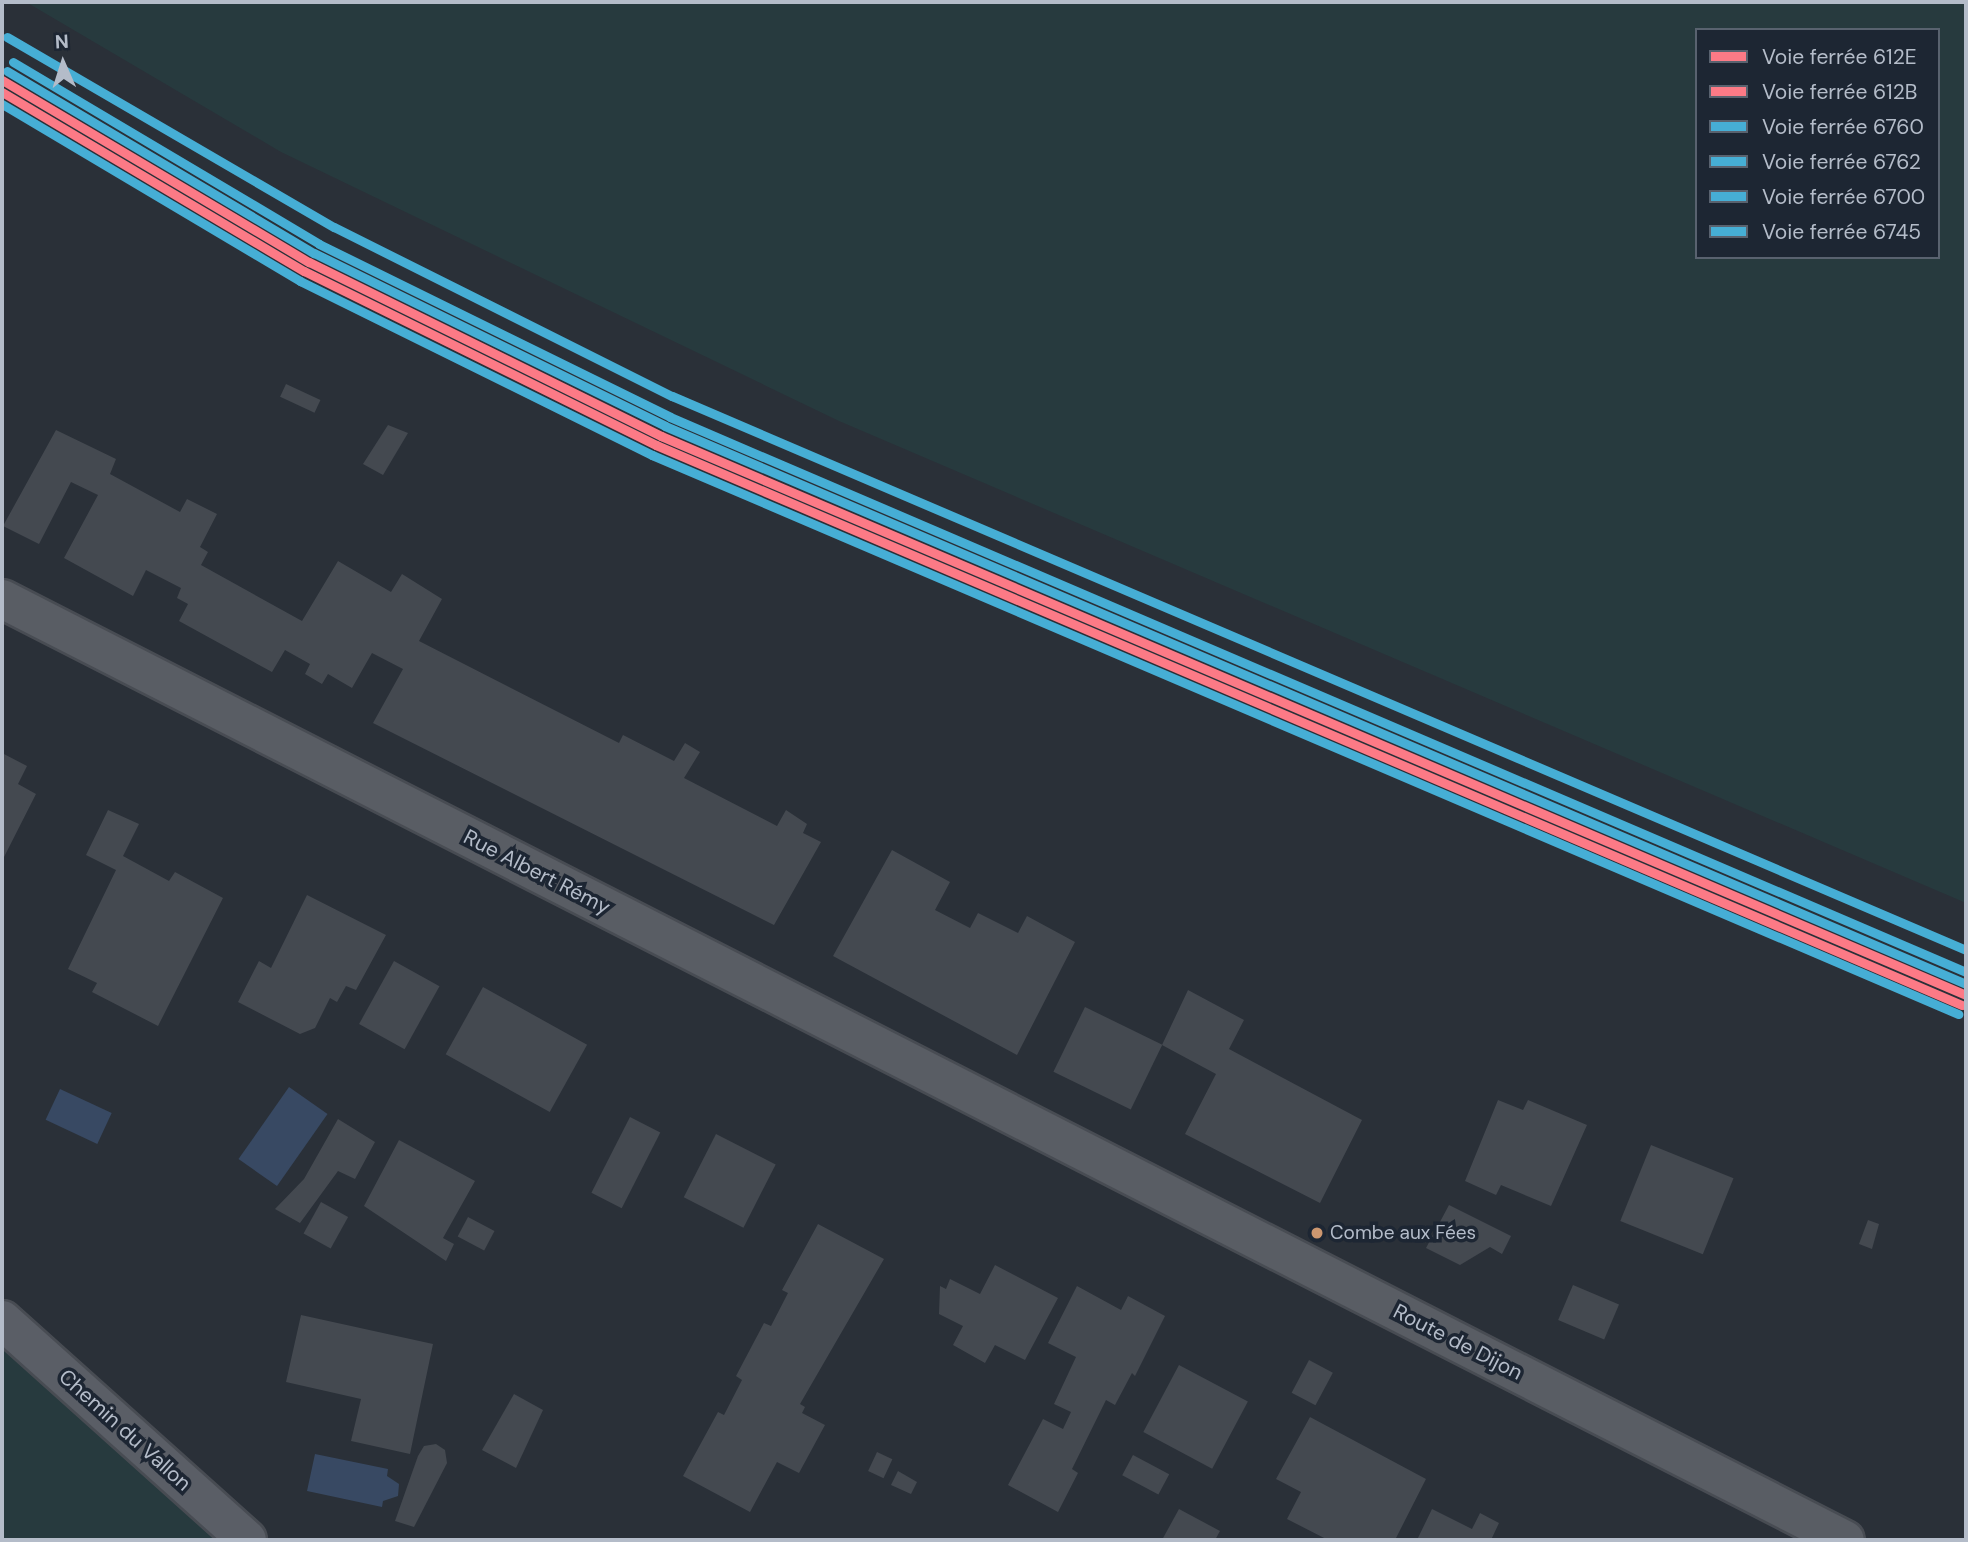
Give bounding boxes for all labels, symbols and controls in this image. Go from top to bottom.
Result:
north arrow [28,28,98,98]
legend [1695,28,1940,259]
text: N [54,29,69,54]
text: Voie ferrée 612E [1762,43,1917,71]
text: Voie ferrée 612B [1762,78,1917,106]
text: Voie ferrée 6760 [1762,113,1924,141]
text: Voie ferrée 6762 [1762,148,1921,176]
text: Voie ferrée 6700 [1762,183,1925,211]
text: Voie ferrée 6745 [1762,218,1921,246]
street label: Rue Albert Rémy [459,824,615,920]
place label: Combe aux Fées [1330,1222,1476,1244]
marker: Combe aux Fées [1310,1226,1324,1240]
street label: Route de Dijon [1389,1299,1527,1385]
street label: Chemin du Vallon [54,1364,196,1496]

